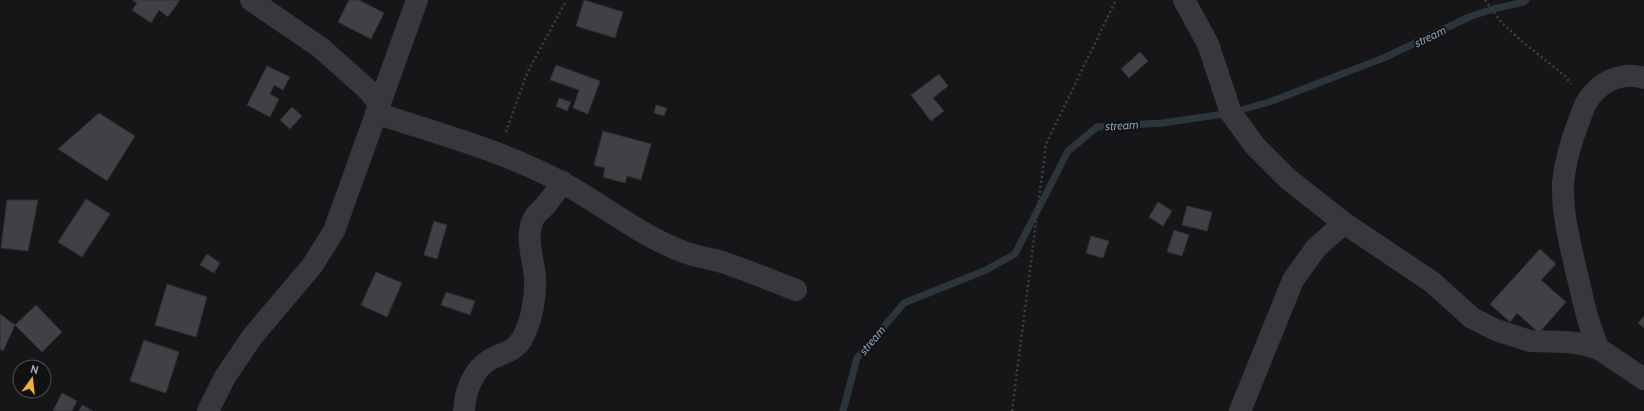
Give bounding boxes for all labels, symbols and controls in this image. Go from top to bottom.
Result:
water label: stream [1411,22,1449,51]
water label: stream [1104,117,1139,133]
water label: stream [855,322,889,358]
north arrow [12,359,52,399]
text: N [29,362,40,377]

